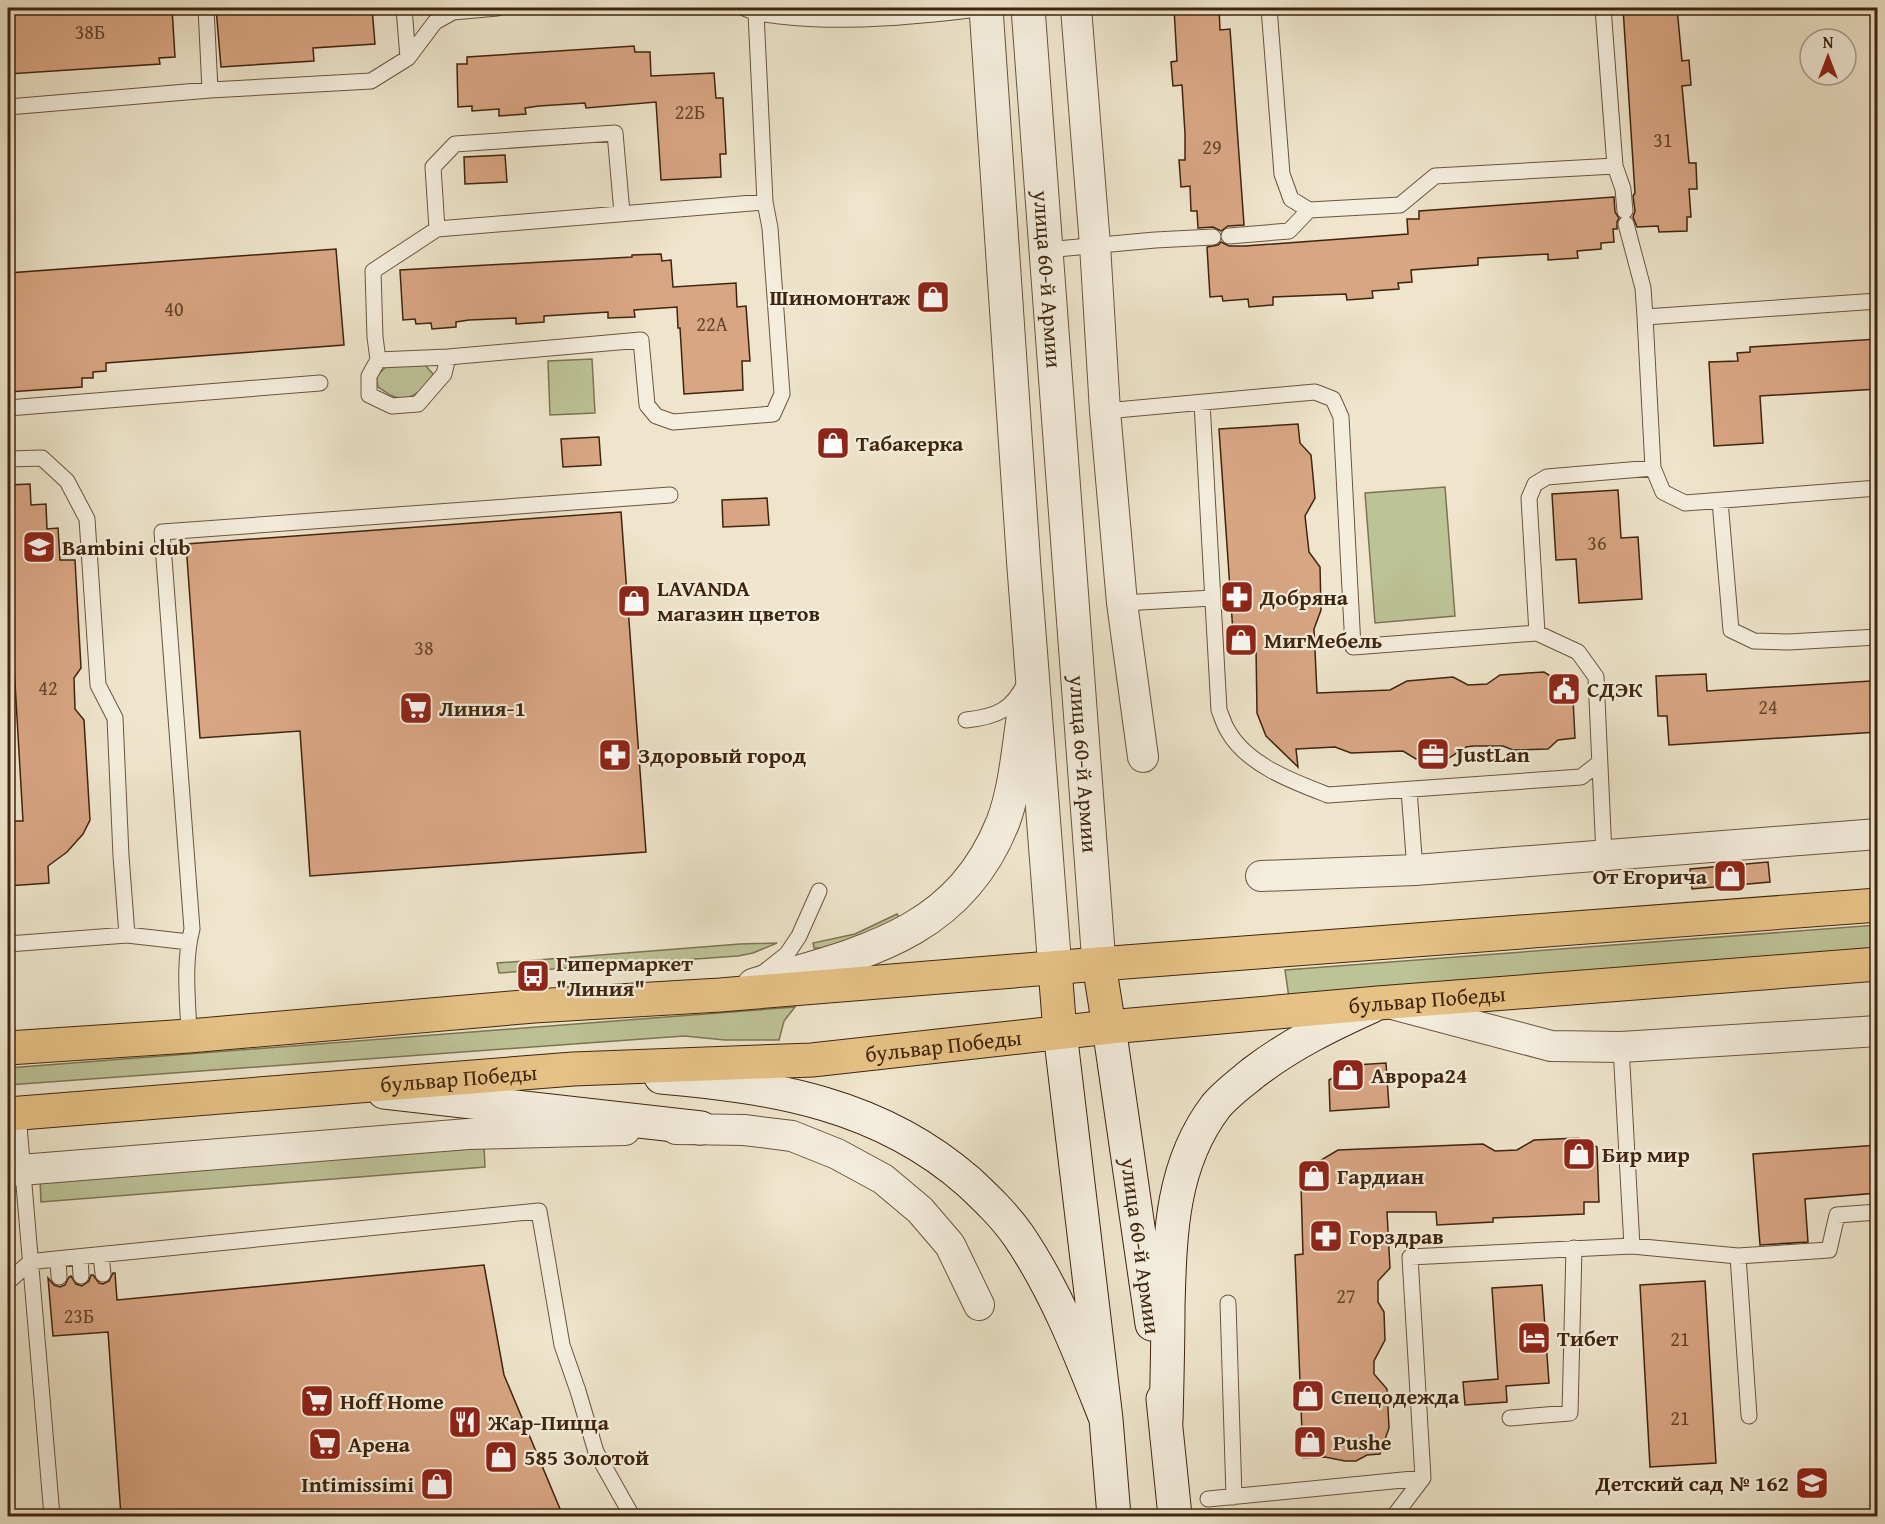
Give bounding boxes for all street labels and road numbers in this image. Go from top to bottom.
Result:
street label: улица 60-й Армии [1026,188,1071,369]
street label: улица 60-й Армии [1062,673,1107,854]
street label: бульвар Победы [1347,977,1507,1022]
street label: бульвар Победы [863,1021,1023,1070]
street label: бульвар Победы [379,1056,538,1100]
street label: улица 60-й Армии [1113,1155,1169,1336]

